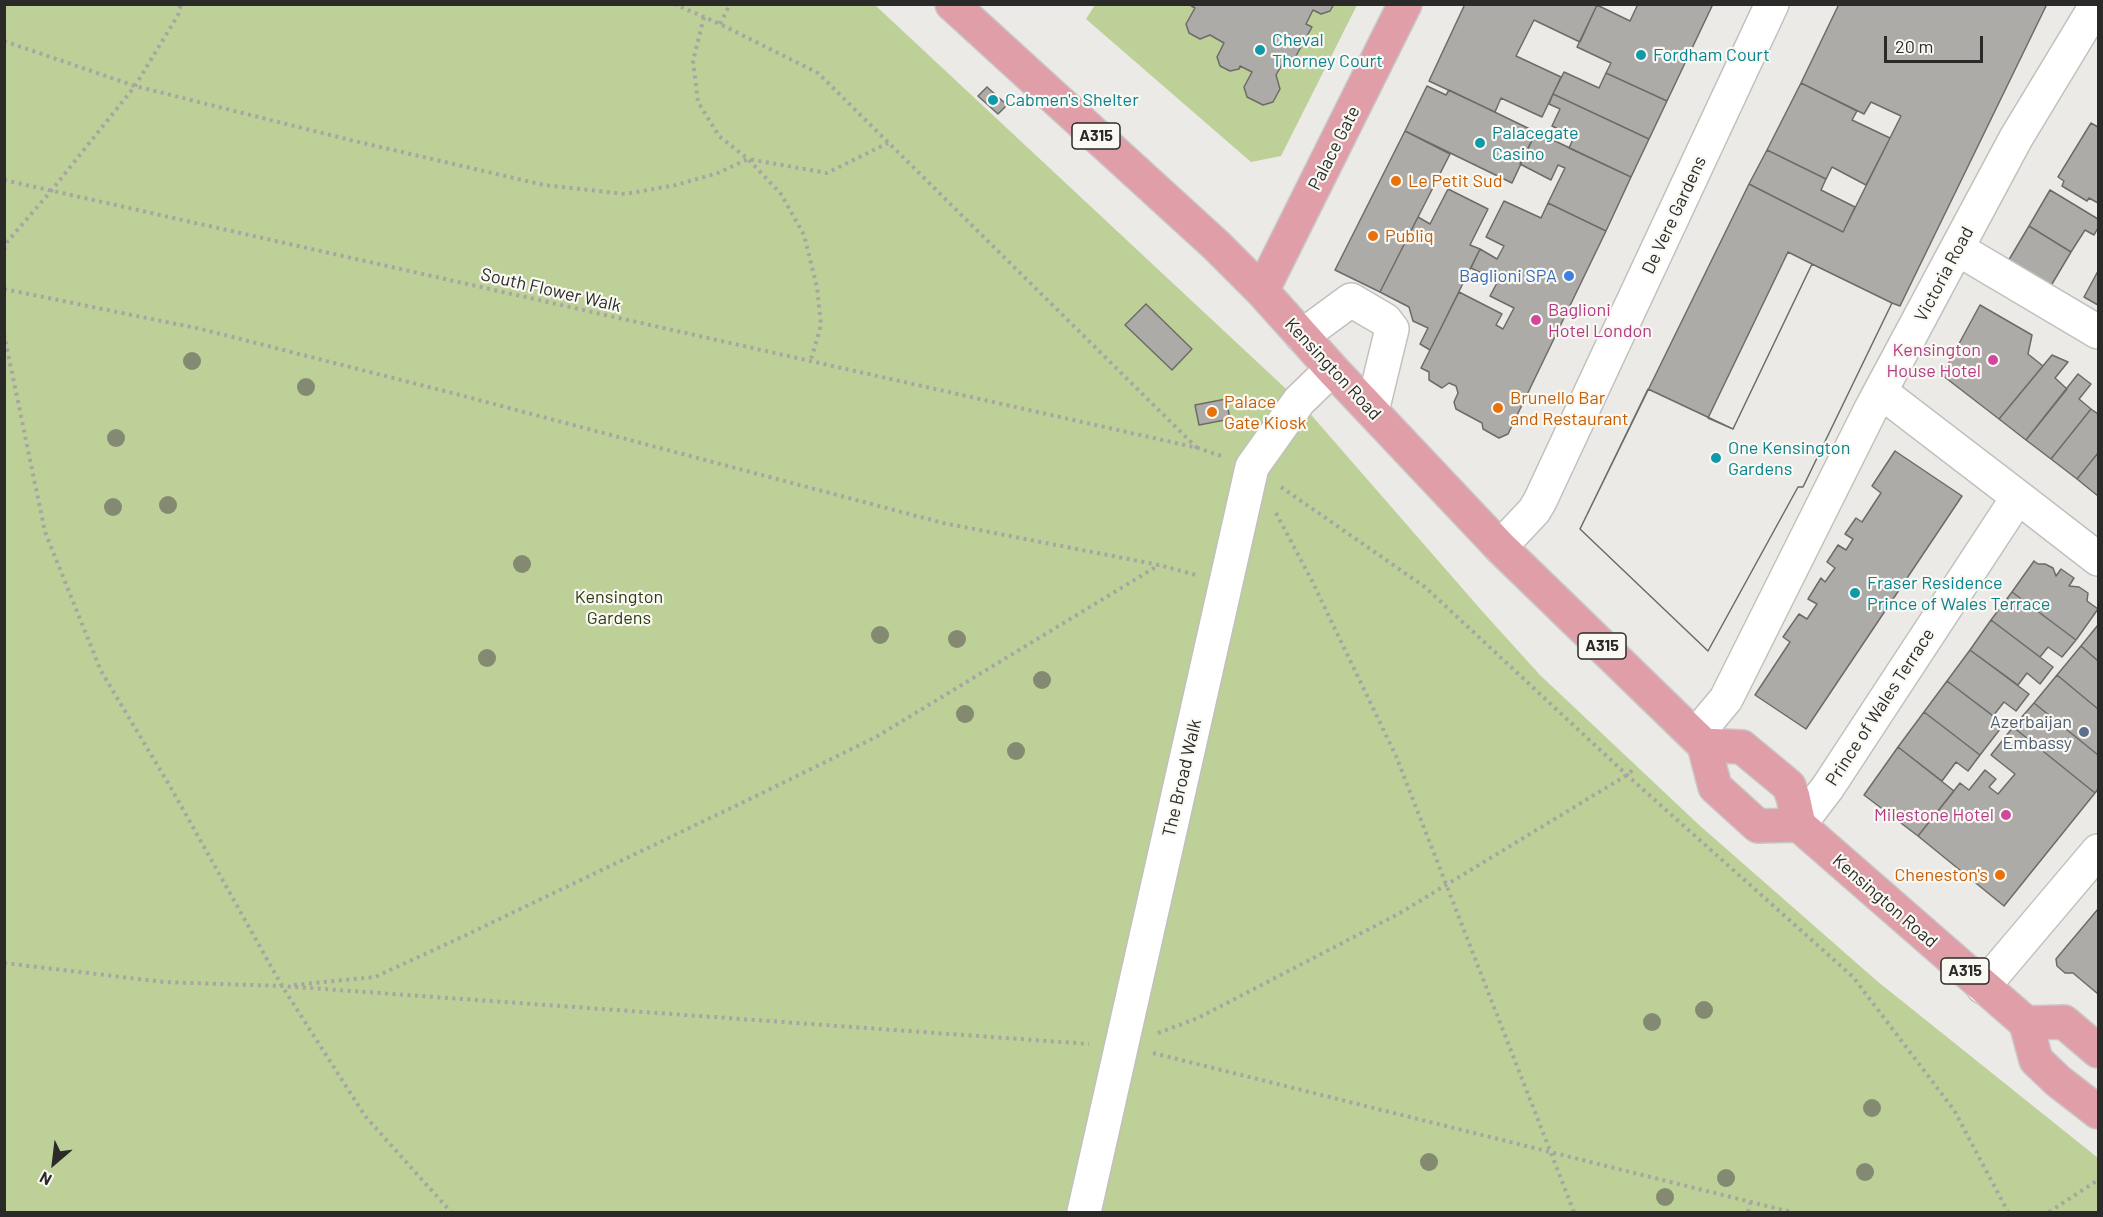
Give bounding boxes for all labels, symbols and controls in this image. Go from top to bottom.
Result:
scale bar [1887,24,1986,62]
place label: Cheval Thorney Court [1272,29,1383,72]
text: 20 m [1895,35,1933,57]
marker: Cheval Thorney Court [1253,43,1267,57]
place label: Fordham Court [1653,44,1770,66]
marker: Fordham Court [1634,48,1648,62]
place label: Cabmen's Shelter [1005,89,1139,111]
marker: Cabmen's Shelter [986,93,1000,107]
street label: Palace Gate [1304,102,1364,194]
place label: Palacegate Casino [1492,122,1579,164]
road number: A315 [1072,123,1120,149]
marker: Palacegate Casino [1473,136,1487,150]
street label: De Vere Gardens [1637,153,1711,277]
place label: Le Petit Sud [1408,170,1502,192]
marker: Le Petit Sud [1389,174,1403,188]
street label: Victoria Road [1910,223,1978,325]
place label: Publiq [1385,225,1434,247]
marker: Publiq [1366,229,1380,243]
street label: South Flower Walk [479,263,623,317]
place label: Baglioni SPA [1459,265,1557,287]
marker: Baglioni SPA [1562,269,1576,283]
place label: Baglioni Hotel London [1548,299,1652,342]
street label: Kensington Road [1280,313,1386,425]
marker: Baglioni Hotel London [1529,313,1543,327]
place label: Kensington House Hotel [1886,339,1981,382]
marker: Kensington House Hotel [1986,353,2000,367]
place label: Brunello Bar and Restaurant [1510,387,1629,430]
place label: Palace Gate Kiosk [1224,391,1307,434]
marker: Brunello Bar and Restaurant [1491,401,1505,415]
marker: Palace Gate Kiosk [1205,405,1219,419]
place label: One Kensington Gardens [1728,437,1850,480]
marker: One Kensington Gardens [1709,451,1723,465]
place label: Fraser Residence Prince of Wales Terrace [1867,572,2050,614]
park label: Kensington Gardens [575,586,663,628]
marker: Fraser Residence Prince of Wales Terrace [1848,586,1862,600]
street label: Prince of Wales Terrace [1821,624,1939,790]
road number: A315 [1578,633,1626,659]
place label: Azerbaijan Embassy [1990,711,2072,754]
street label: The Broad Walk [1158,717,1206,839]
marker: Azerbaijan Embassy [2077,725,2091,739]
place label: Milestone Hotel [1874,804,1994,826]
marker: Milestone Hotel [1999,808,2013,822]
street label: Kensington Road [1828,850,1942,952]
place label: Cheneston's [1894,864,1988,886]
marker: Cheneston's [1993,868,2007,882]
road number: A315 [1941,958,1989,984]
north arrow [24,1133,84,1193]
text: N [36,1168,54,1190]

